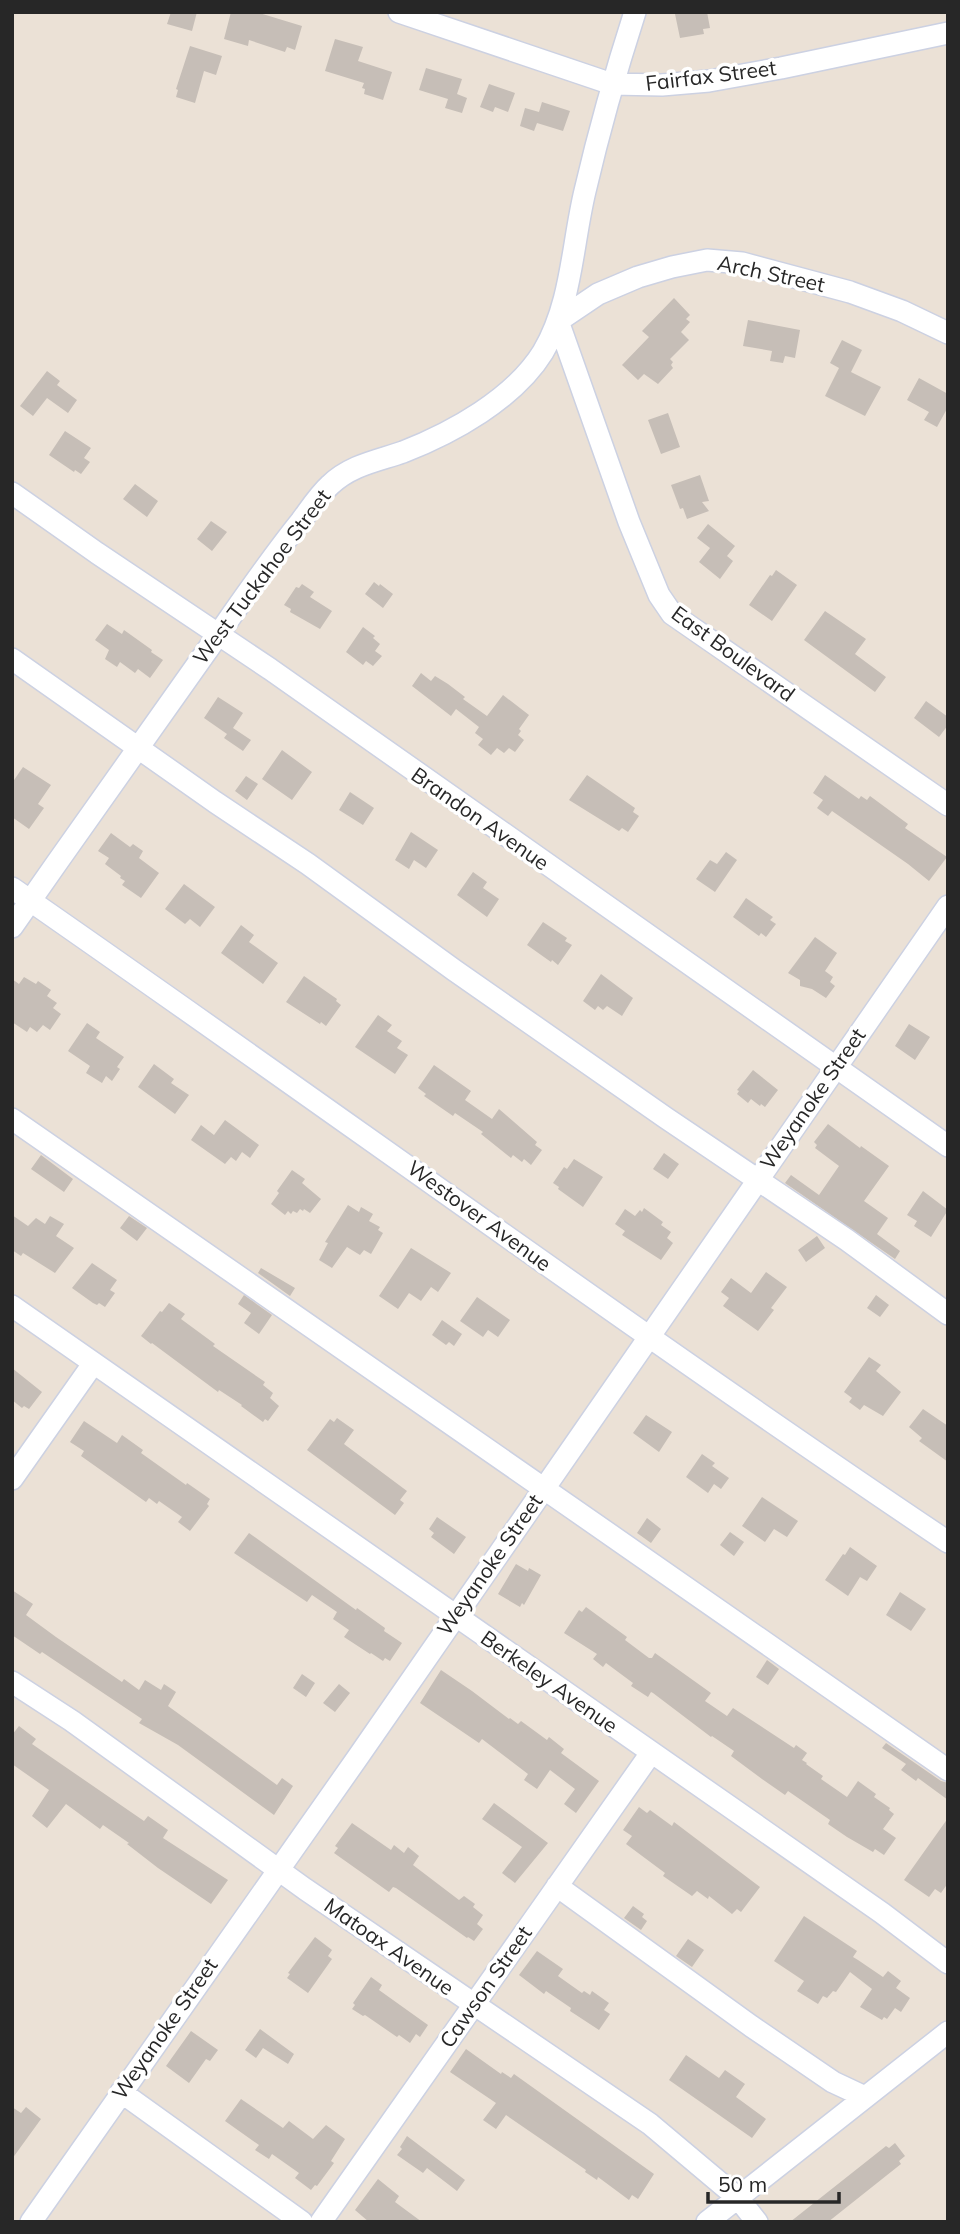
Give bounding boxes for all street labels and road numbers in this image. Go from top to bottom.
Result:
street label: Fairfax Street [644,54,778,96]
street label: Arch Street [715,249,827,297]
street label: West Tuckahoe Street [187,484,336,669]
street label: East Boulevard [667,600,800,707]
street label: Brandon Avenue [407,761,554,875]
street label: Weyanoke Street [754,1023,871,1174]
street label: Westover Avenue [403,1154,557,1276]
street label: Weyanoke Street [431,1489,548,1640]
street label: Berkeley Avenue [476,1624,623,1738]
street label: Matoax Avenue [320,1892,459,2001]
street label: Cawson Street [434,1920,537,2052]
street label: Weyanoke Street [106,1953,223,2104]

